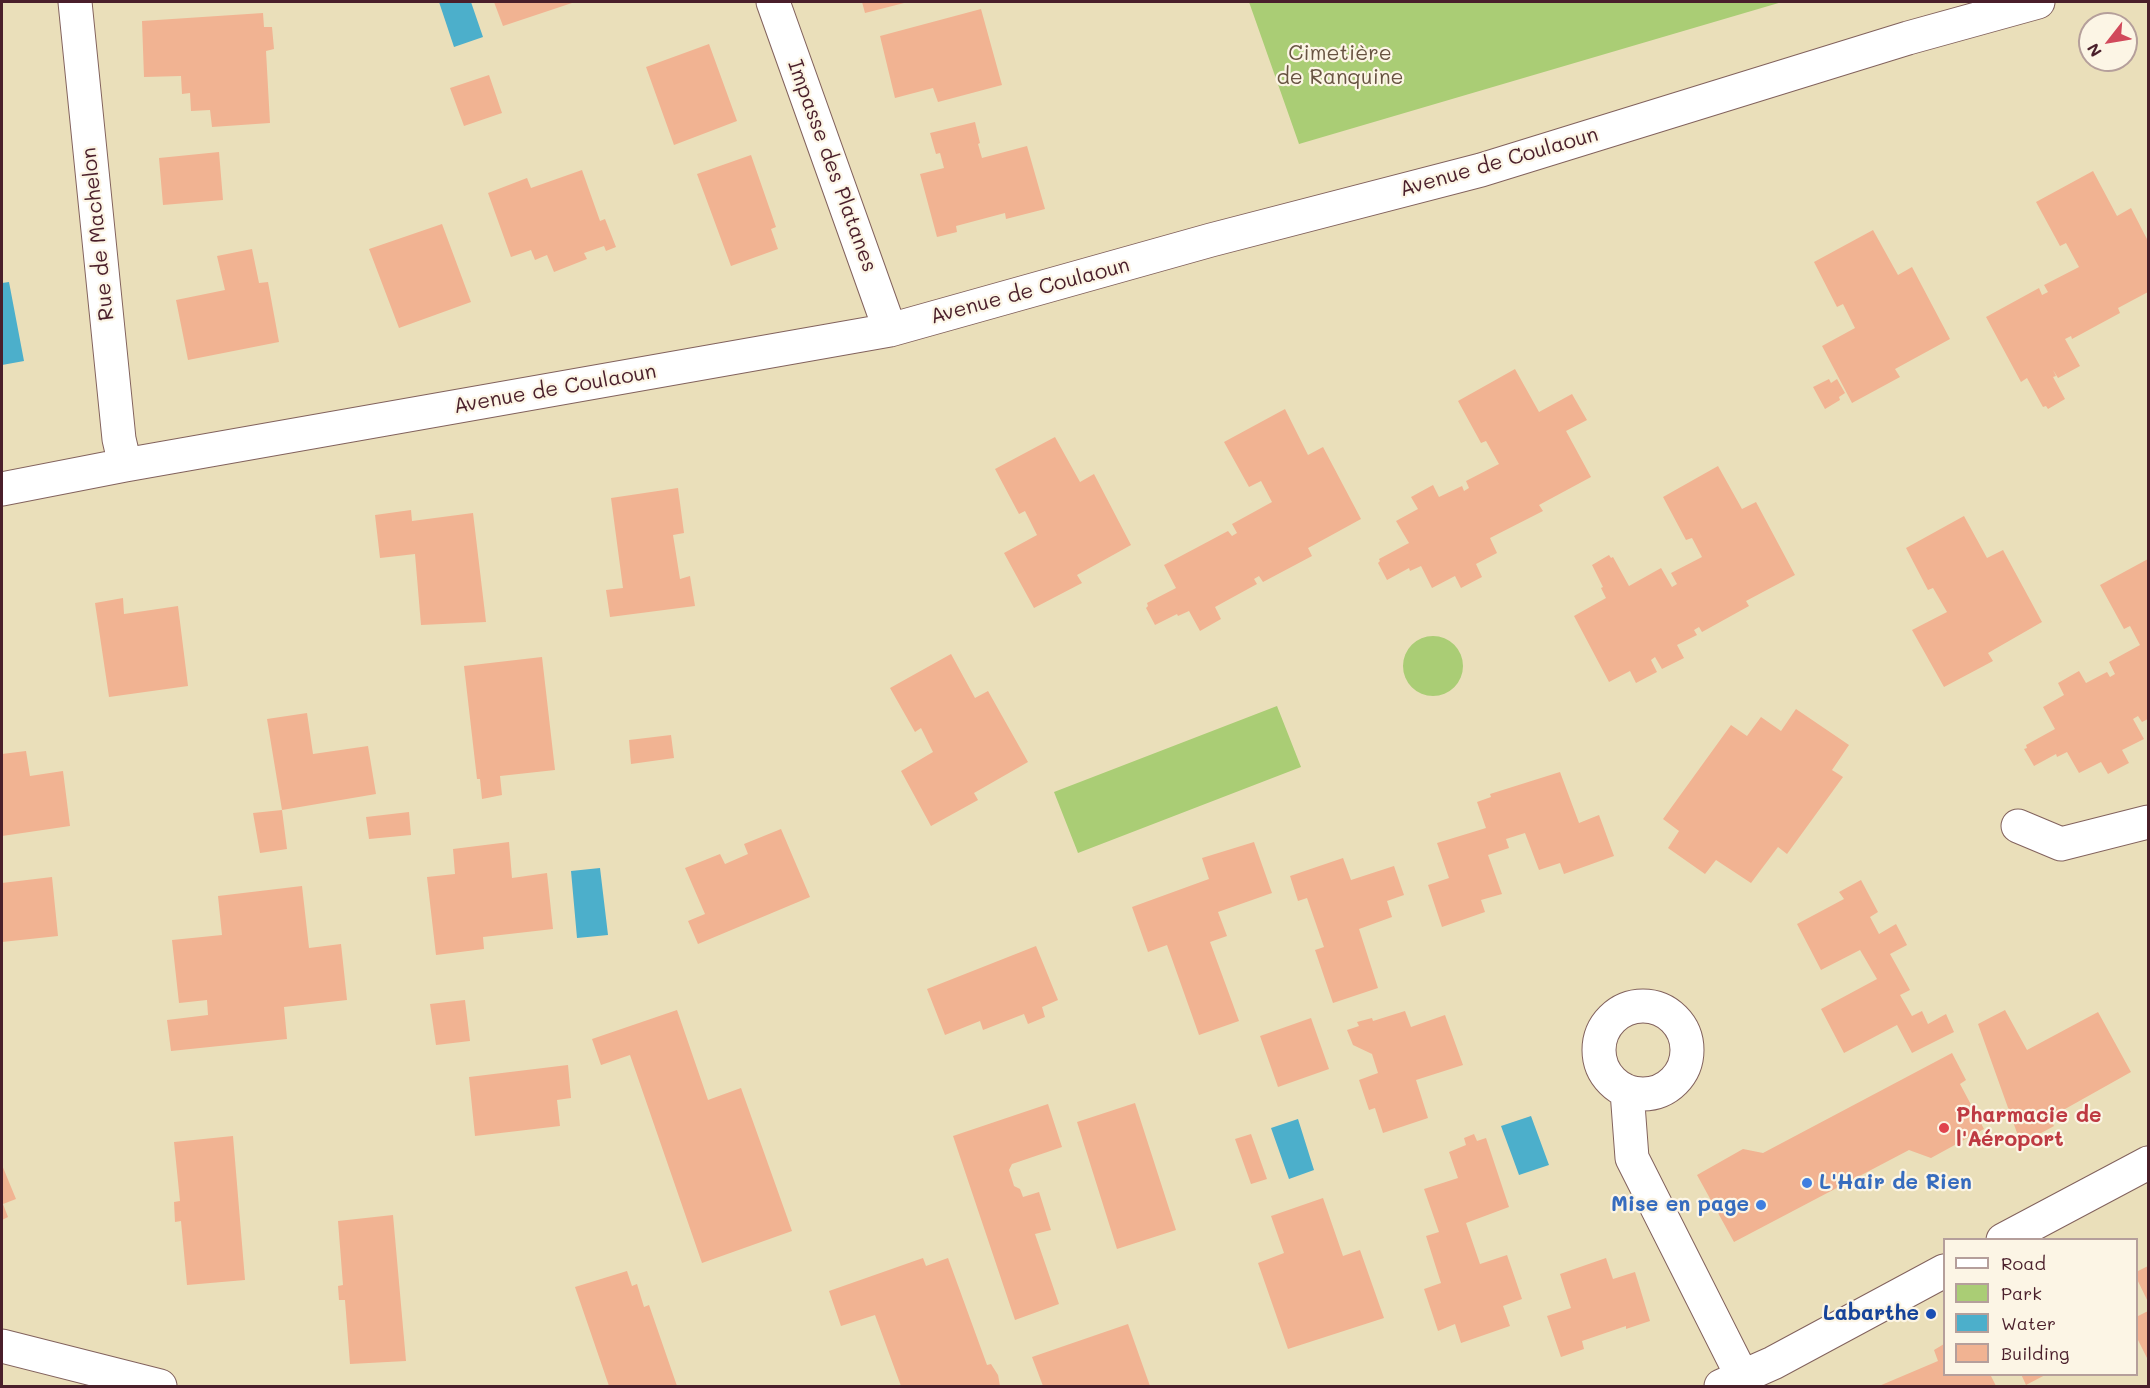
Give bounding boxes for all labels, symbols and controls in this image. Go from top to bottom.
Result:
north arrow [2078,12,2138,72]
text: N [2082,40,2106,61]
park label: Cimetière de Ranquine [1276,41,1404,91]
street label: Impasse des Platanes [782,57,882,275]
street label: Avenue de Coulaoun [1397,122,1601,202]
street label: Rue de Machelon [76,146,120,322]
street label: Avenue de Coulaoun [928,252,1132,330]
street label: Avenue de Coulaoun [452,359,658,419]
place label: Pharmacie de l'Aéroport [1956,1103,2101,1153]
marker: Pharmacie de l'Aéroport [1937,1121,1951,1135]
place label: L'Hair de Rien [1819,1170,1972,1196]
marker: L'Hair de Rien [1800,1176,1814,1190]
place label: Mise en page [1611,1192,1749,1218]
marker: Mise en page [1754,1198,1768,1212]
legend [1943,1238,2138,1376]
text: Road [2001,1251,2046,1275]
text: Park [2001,1281,2042,1305]
place label: Labarthe [1823,1301,1919,1327]
marker: Labarthe [1924,1307,1938,1321]
text: Water [2001,1311,2056,1335]
text: Building [2001,1341,2069,1365]

